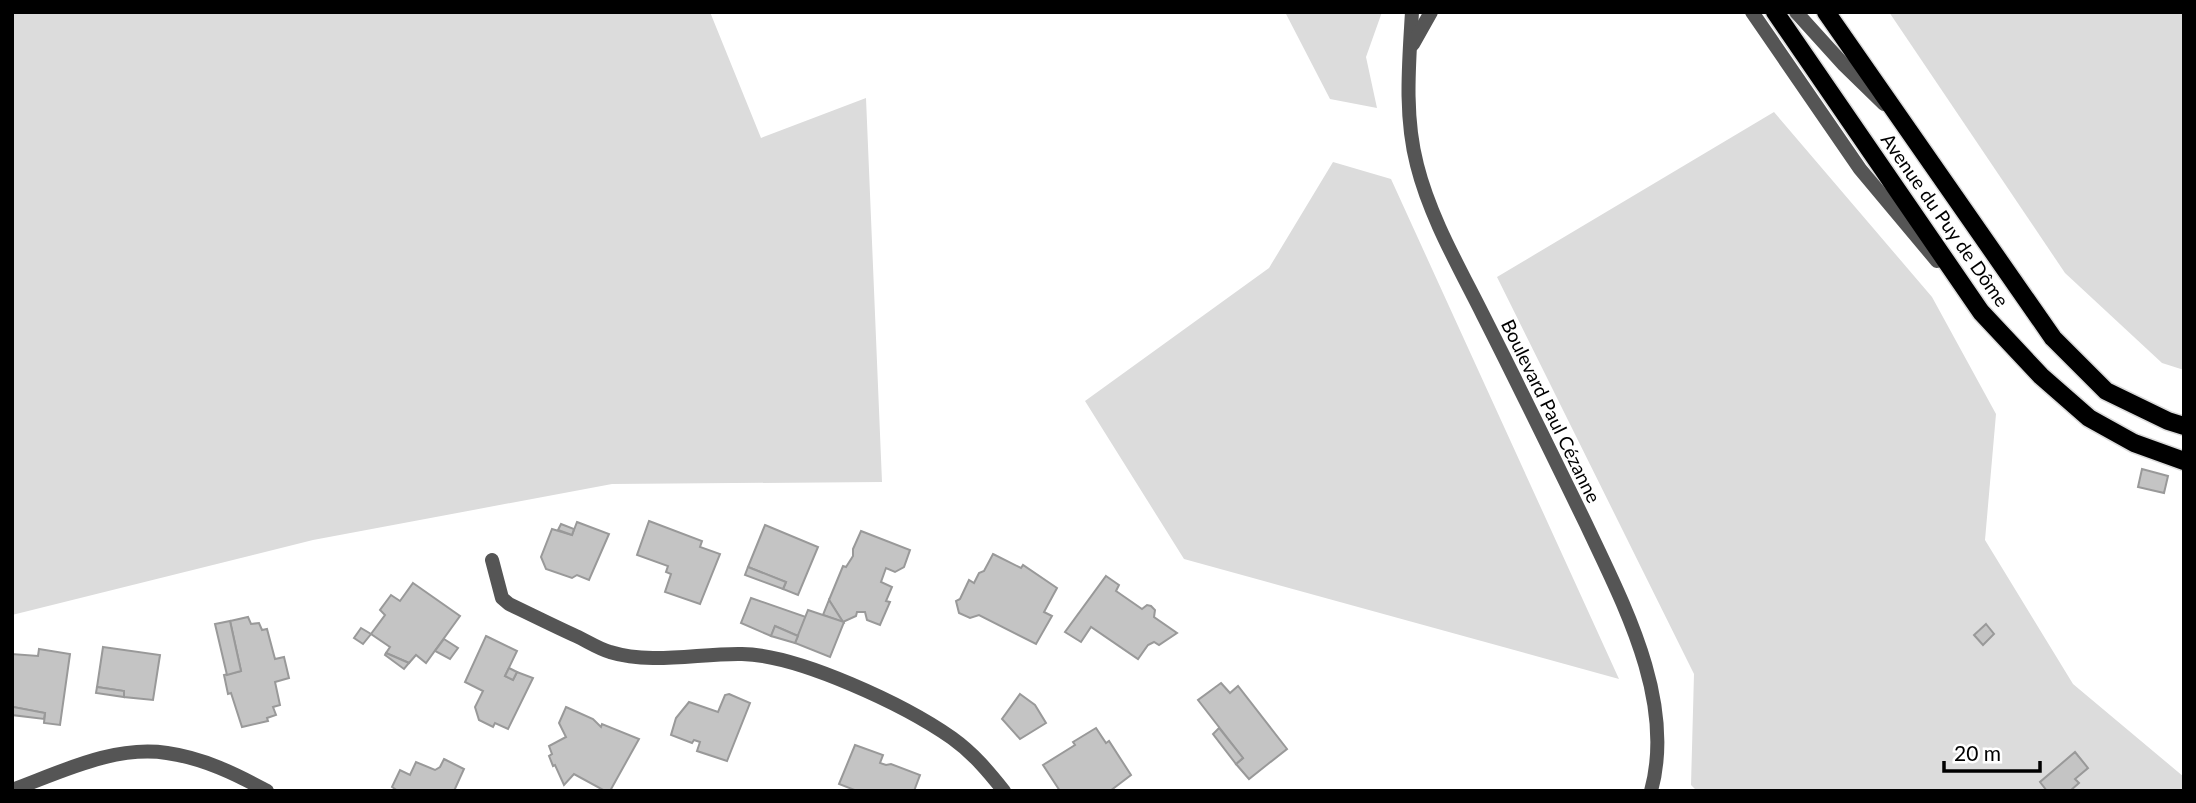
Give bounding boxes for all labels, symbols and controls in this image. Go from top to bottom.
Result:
street label: Avenue du Puy de Dôme [1877,129,2014,311]
street label: Boulevard Paul Cézanne [1497,315,1606,506]
scale bar [1944,730,2040,774]
text: 20 m [1954,740,2001,765]

